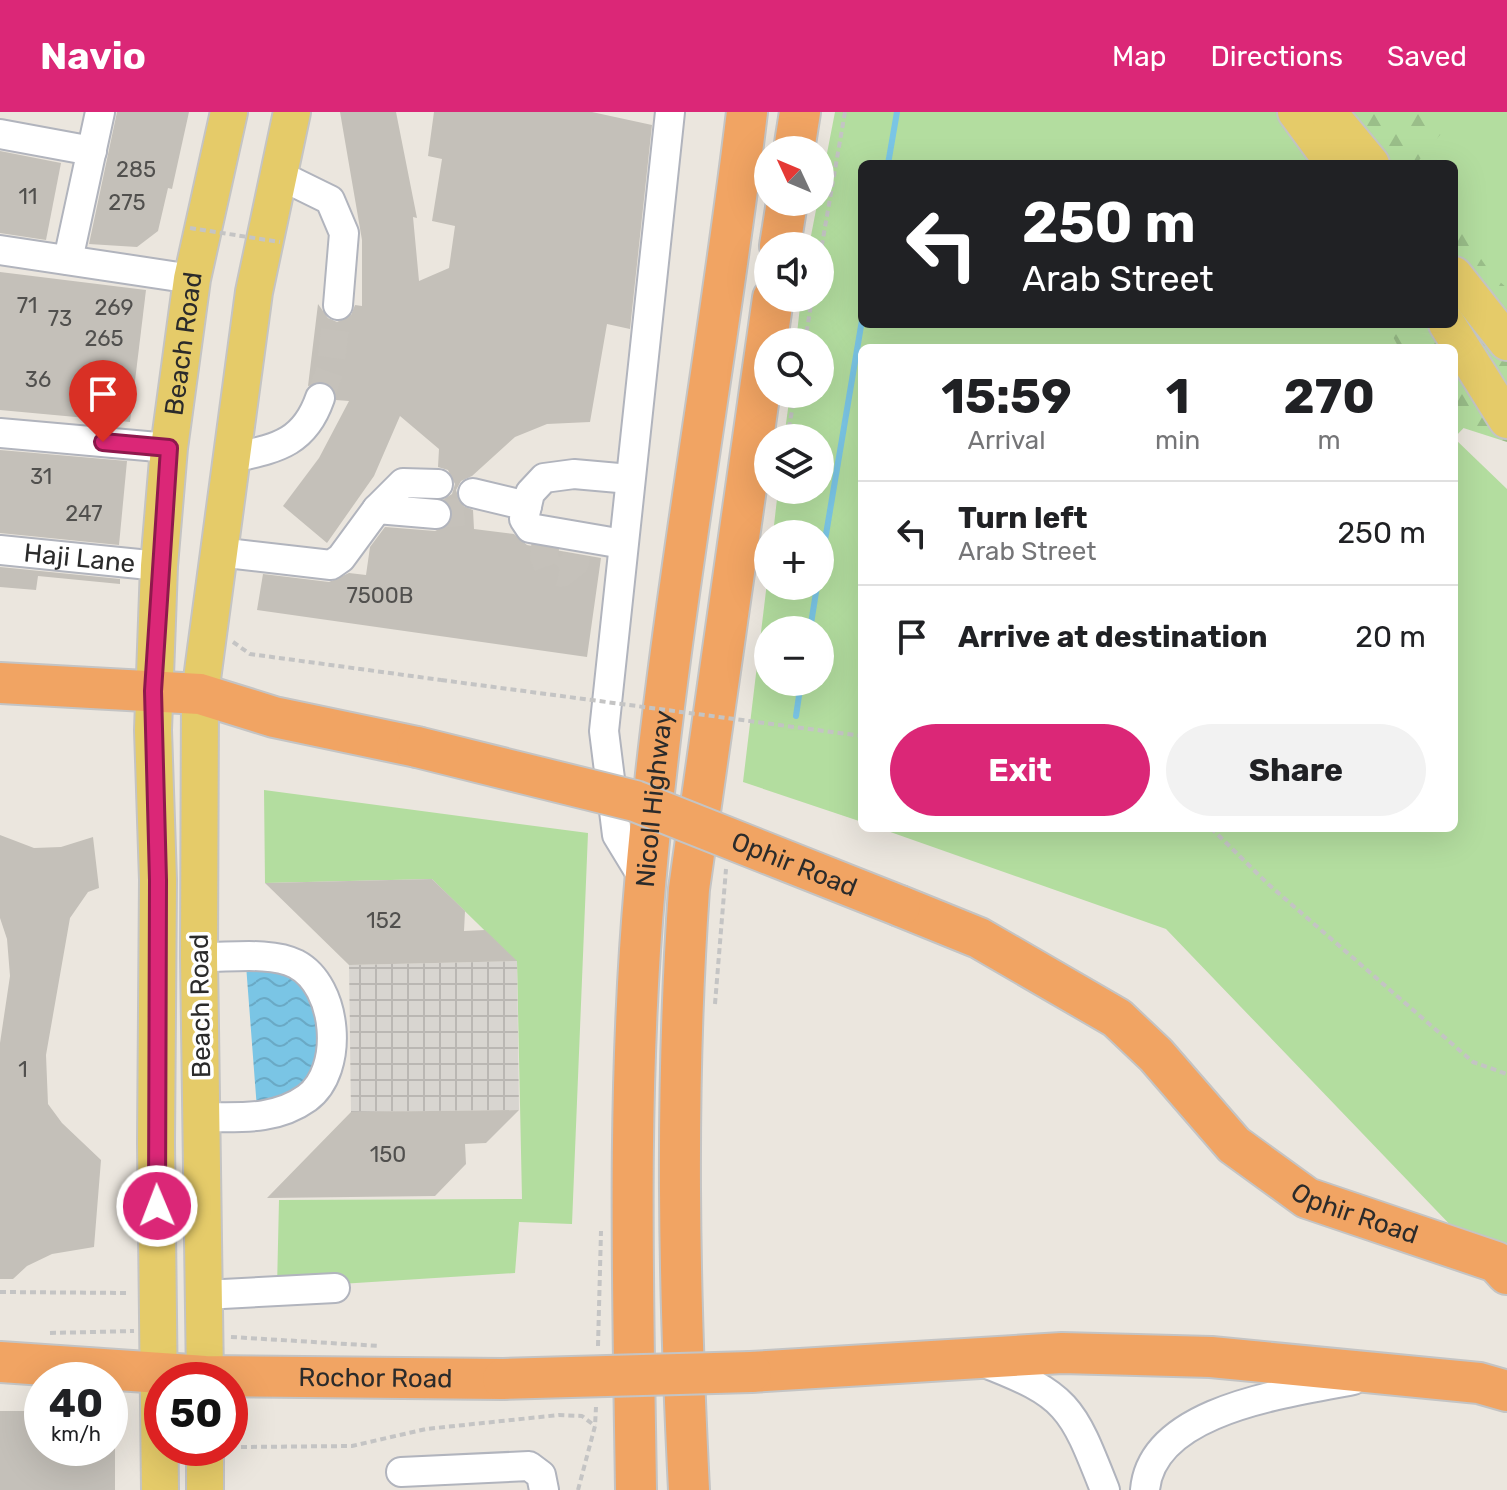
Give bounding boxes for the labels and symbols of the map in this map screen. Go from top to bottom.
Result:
north arrow [754,136,834,216]
house number: 285 [116,156,156,183]
house number: 11 [19,183,37,210]
house number: 275 [108,189,146,216]
street label: Beach Road [159,270,209,417]
house number: 71 [17,292,37,319]
house number: 269 [94,294,134,321]
house number: 73 [48,305,72,332]
house number: 265 [84,325,124,352]
pin [69,360,137,442]
house number: 36 [25,366,51,393]
house number: 31 [30,463,52,490]
house number: 247 [65,500,103,527]
street label: Haji Lane [22,537,137,580]
house number: 7500B [347,582,414,609]
street label: Nicoll Highway [630,709,679,889]
street label: Ophir Road [727,826,862,903]
house number: 152 [366,907,402,934]
street label: Beach Road [184,934,217,1078]
house number: 1 [18,1056,28,1083]
house number: 150 [370,1141,406,1168]
position arrow [115,1164,199,1248]
street label: Ophir Road [1285,1176,1422,1251]
speed limit sign: 50 [144,1362,248,1466]
street label: Rochor Road [298,1362,453,1394]

